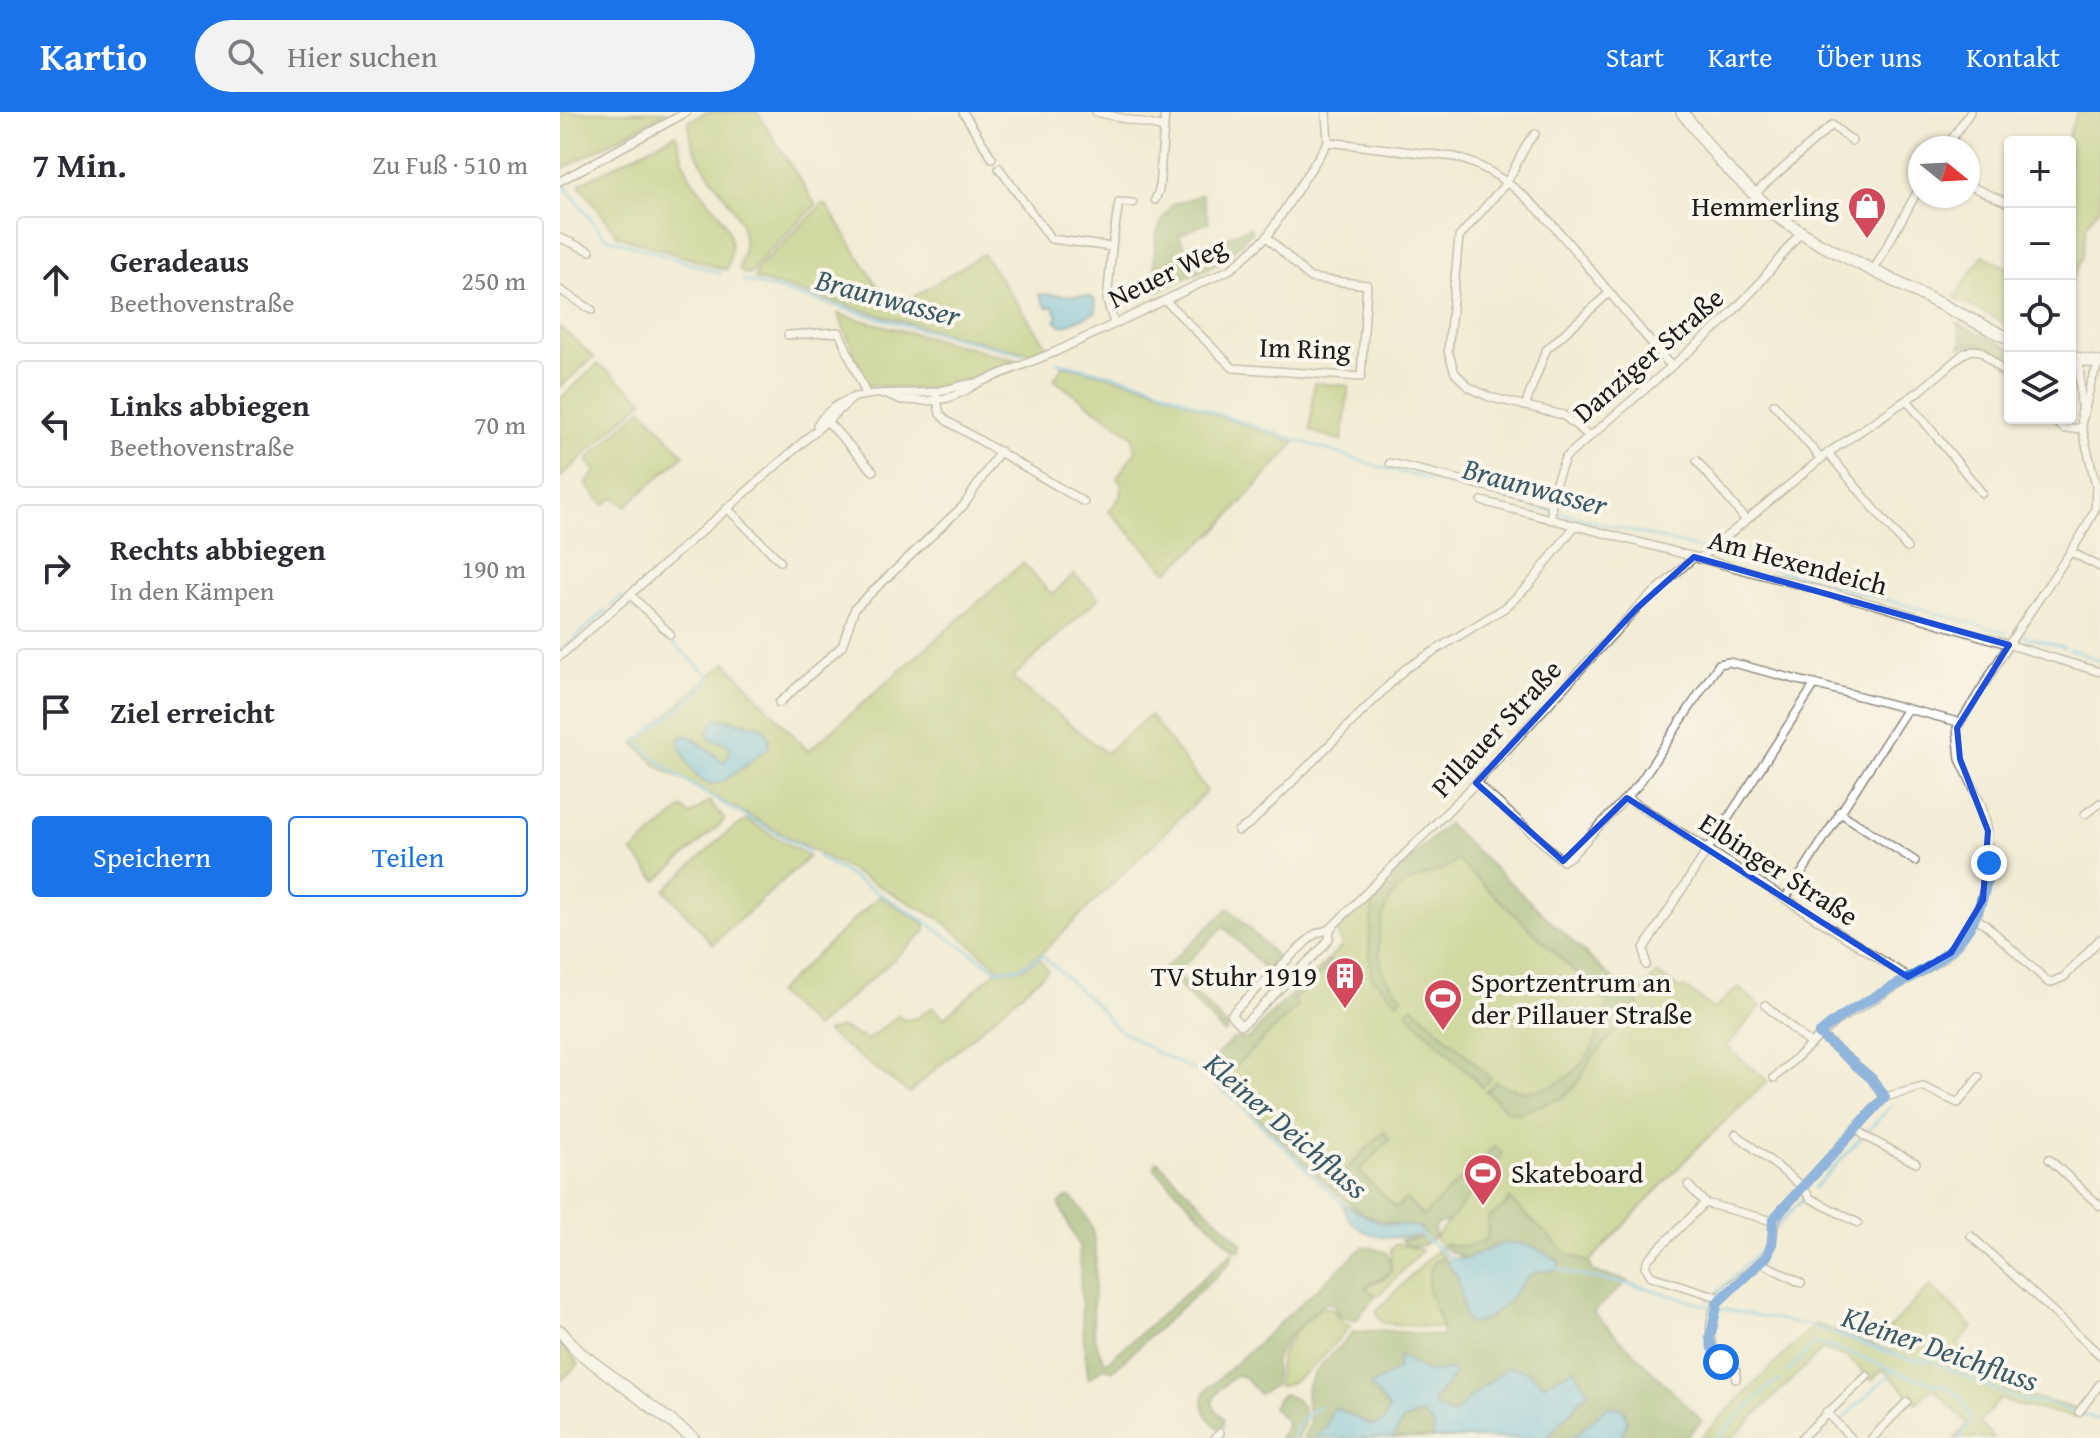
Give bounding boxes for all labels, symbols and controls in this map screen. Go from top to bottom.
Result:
search box [195,20,755,92]
text: Kartio [40,28,147,84]
icon: search [223,34,267,78]
text: Hier suchen [287,34,437,78]
text: Start [1606,36,1664,77]
text: Karte [1708,36,1772,77]
text: Über uns [1816,36,1922,77]
text: Kontakt [1966,36,2060,77]
north arrow [1908,136,1980,208]
map controls [2004,136,2076,424]
button: + [2004,136,2076,208]
text: 7 Min. [32,140,127,189]
text: Zu Fuß · 510 m [372,145,528,184]
place label: Hemmerling [1691,185,1839,226]
shop icon: Hemmerling [1846,185,1888,240]
button: − [2004,208,2076,280]
street label: Neuer Weg [1101,225,1233,318]
text: Geradeaus [110,239,249,283]
water label: Braunwasser [810,256,966,338]
icon: ahead [34,258,78,302]
text: 250 m [461,261,526,300]
street label: Danziger Straße [1563,277,1732,432]
button: locate [2004,280,2076,352]
text: Beethovenstraße [110,283,295,322]
street label: Im Ring [1259,325,1351,370]
button: layers [2004,352,2076,424]
text: Links abbiegen [110,383,310,427]
icon: left [34,402,78,446]
text: 70 m [474,405,526,444]
text: Beethovenstraße [110,427,295,466]
water label: Braunwasser [1457,445,1613,527]
street label: Am Hexendeich [1704,518,1892,605]
text: Rechts abbiegen [110,527,326,571]
icon: right [34,546,78,590]
text: 190 m [461,549,526,588]
text: In den Kämpen [110,571,274,610]
street label: Pillauer Straße [1421,650,1570,806]
icon: arrive [34,690,78,734]
text: Ziel erreicht [110,690,275,734]
street label: Elbinger Straße [1692,802,1867,935]
button: Speichern [32,816,272,897]
button: Teilen [288,816,528,897]
route end [1971,845,2007,881]
place label: TV Stuhr 1919 [1151,955,1317,996]
building icon: TV Stuhr 1919 [1324,955,1366,1010]
place label: Sportzentrum an der Pillauer Straße [1471,961,1692,1034]
sports icon: Sportzentrum an der Pillauer Straße [1422,977,1464,1032]
water label: Kleiner Deichfluss [1194,1041,1378,1209]
sports icon: Skateboard [1462,1152,1504,1207]
place label: Skateboard [1511,1152,1643,1193]
water label: Kleiner Deichfluss [1835,1294,2044,1402]
route start [1703,1344,1739,1380]

